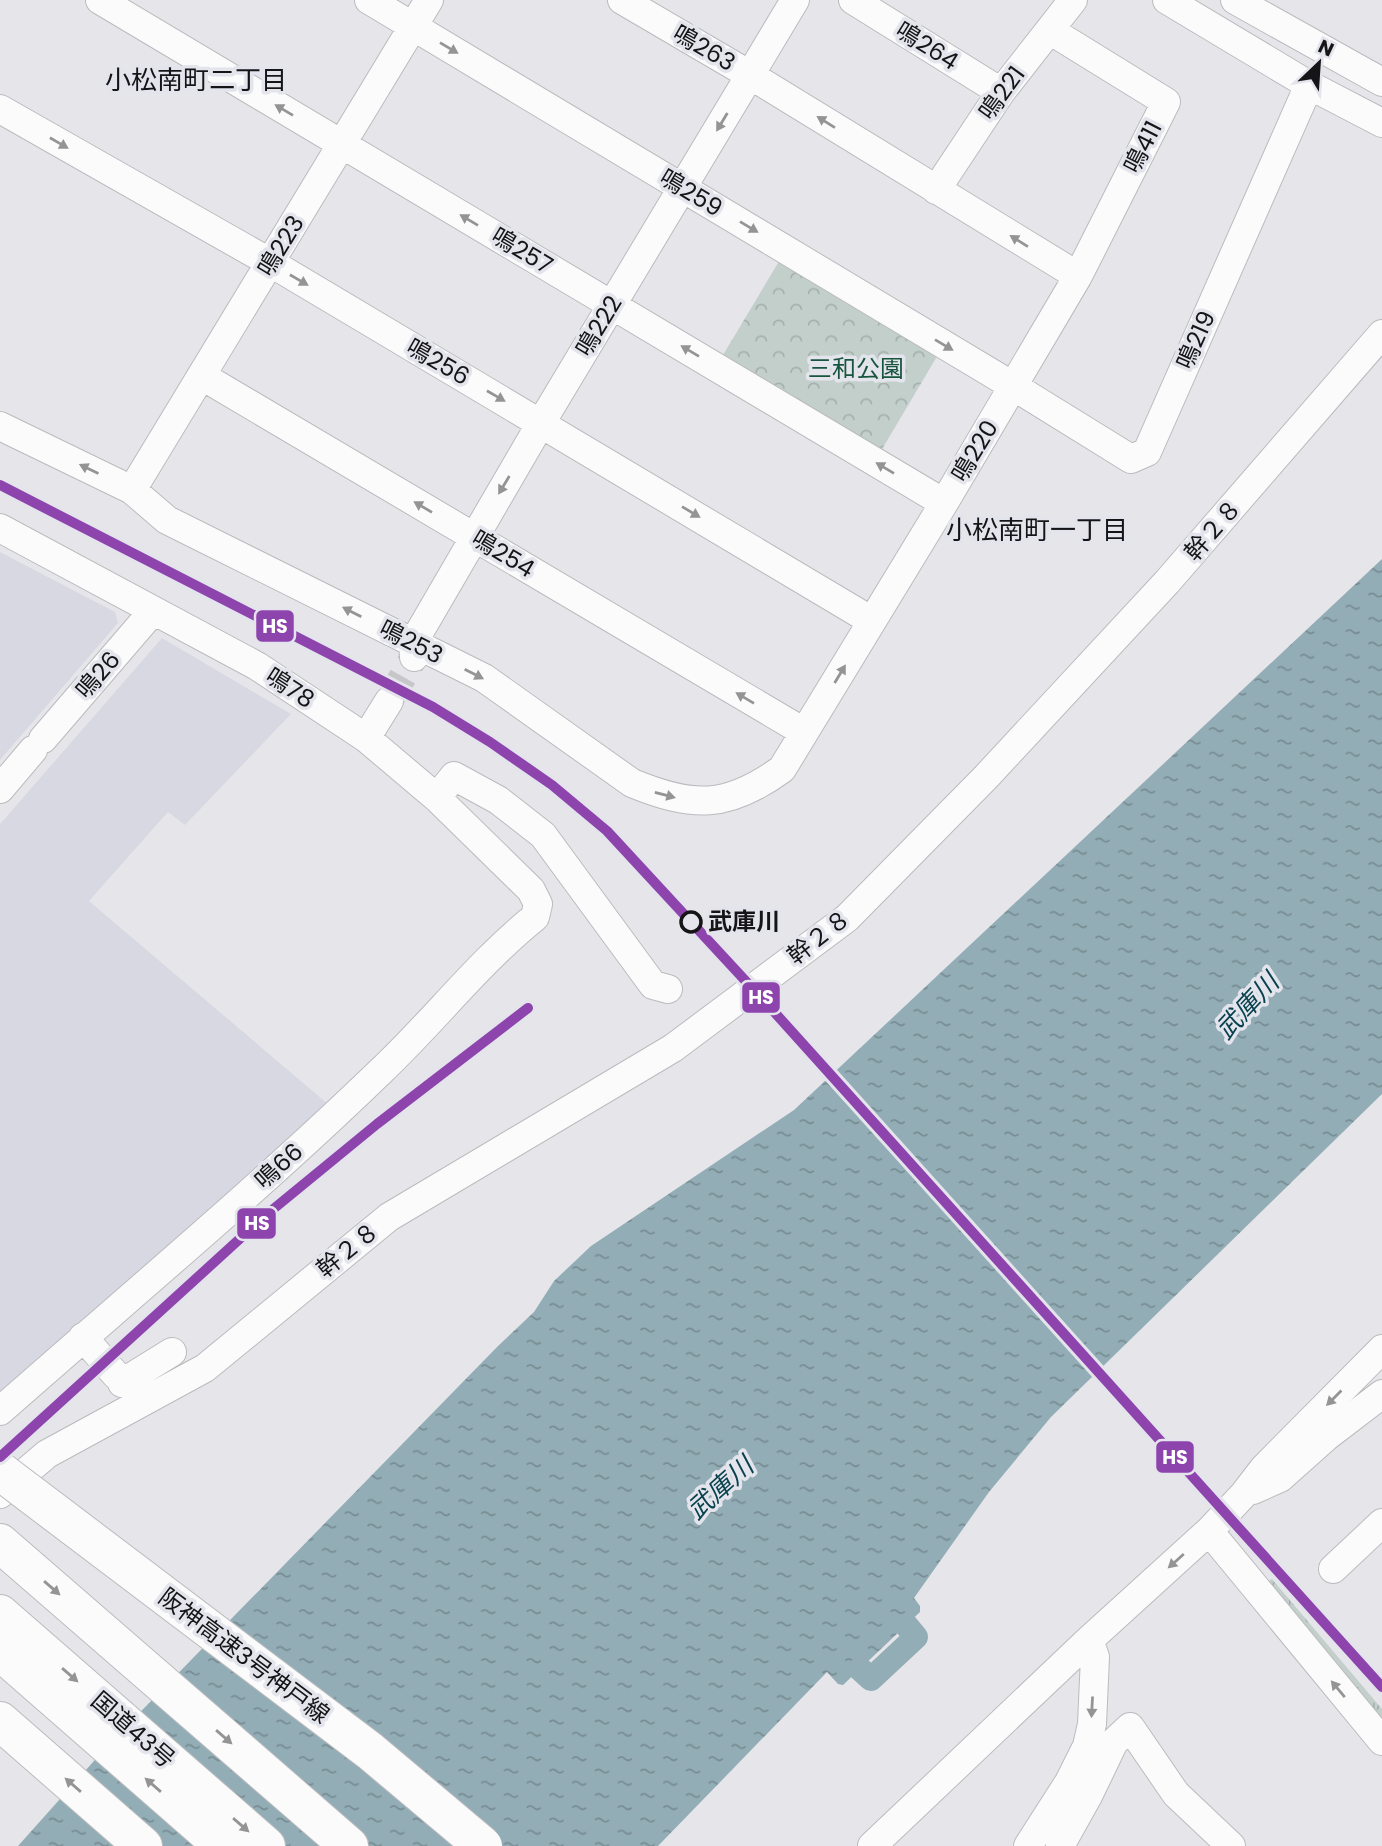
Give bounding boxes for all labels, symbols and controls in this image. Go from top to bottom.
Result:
street label: 鳴264 [890,14,965,78]
street label: 鳴263 [667,16,742,79]
north arrow [1284,28,1354,98]
text: N [1314,33,1338,63]
one-way arrow [440,41,459,54]
street label: 鳴221 [971,59,1032,126]
district label: 小松南町二丁目 [105,62,287,98]
one-way arrow [274,104,293,116]
one-way arrow [716,112,728,131]
one-way arrow [816,115,835,128]
street label: 鳴411 [1115,115,1170,179]
one-way arrow [50,137,69,149]
street label: 鳴259 [654,161,729,224]
street label: 鳴223 [249,209,312,282]
one-way arrow [459,214,478,226]
street label: 鳴257 [485,219,559,282]
one-way arrow [740,221,759,234]
one-way arrow [1010,234,1029,247]
one-way arrow [290,274,309,287]
street label: 鳴222 [568,289,630,362]
street label: 鳴219 [1168,305,1223,374]
street label: 鳴256 [401,330,476,393]
one-way arrow [935,338,954,351]
one-way arrow [680,345,700,357]
park label: 三和公園 [808,352,904,385]
one-way arrow [486,389,505,402]
street label: 鳴220 [943,414,1006,488]
one-way arrow [876,461,895,474]
one-way arrow [79,463,99,475]
one-way arrow [499,475,511,495]
street label: 幹２８ [1177,492,1249,568]
one-way arrow [414,500,433,513]
one-way arrow [681,506,700,519]
district label: 小松南町一丁目 [946,512,1128,548]
street label: 鳴254 [466,522,541,585]
one-way arrow [342,607,362,618]
line badge: HS [255,609,295,643]
street label: 鳴253 [374,612,449,671]
text: HS [262,613,288,640]
street label: 鳴26 [68,644,127,706]
street label: 鳴78 [259,660,321,716]
one-way arrow [833,665,846,684]
one-way arrow [464,668,484,679]
one-way arrow [736,691,755,704]
one-way arrow [655,790,677,801]
street label: 幹２８ [780,901,857,972]
place label: 武庫川 [708,905,780,938]
marker: 武庫川 [680,911,702,933]
water label: 武庫川 [1207,963,1289,1047]
line badge: HS [741,981,781,1014]
text: HS [748,984,774,1011]
street label: 鳴66 [247,1135,310,1196]
line badge: HS [236,1207,277,1240]
text: HS [244,1210,270,1237]
street label: 幹２８ [309,1214,386,1285]
one-way arrow [1325,1389,1342,1406]
line badge: HS [1155,1440,1195,1474]
text: HS [1162,1444,1188,1471]
water label: 武庫川 [679,1447,763,1527]
one-way arrow [1167,1553,1185,1569]
one-way arrow [43,1580,61,1596]
street label: 阪神高速3号神戸線 [152,1580,337,1731]
one-way arrow [61,1667,79,1683]
one-way arrow [1330,1680,1346,1698]
street label: 国道43号 [84,1684,182,1775]
one-way arrow [1087,1697,1098,1719]
one-way arrow [215,1729,232,1744]
one-way arrow [144,1777,162,1793]
one-way arrow [65,1778,82,1793]
one-way arrow [233,1817,250,1832]

